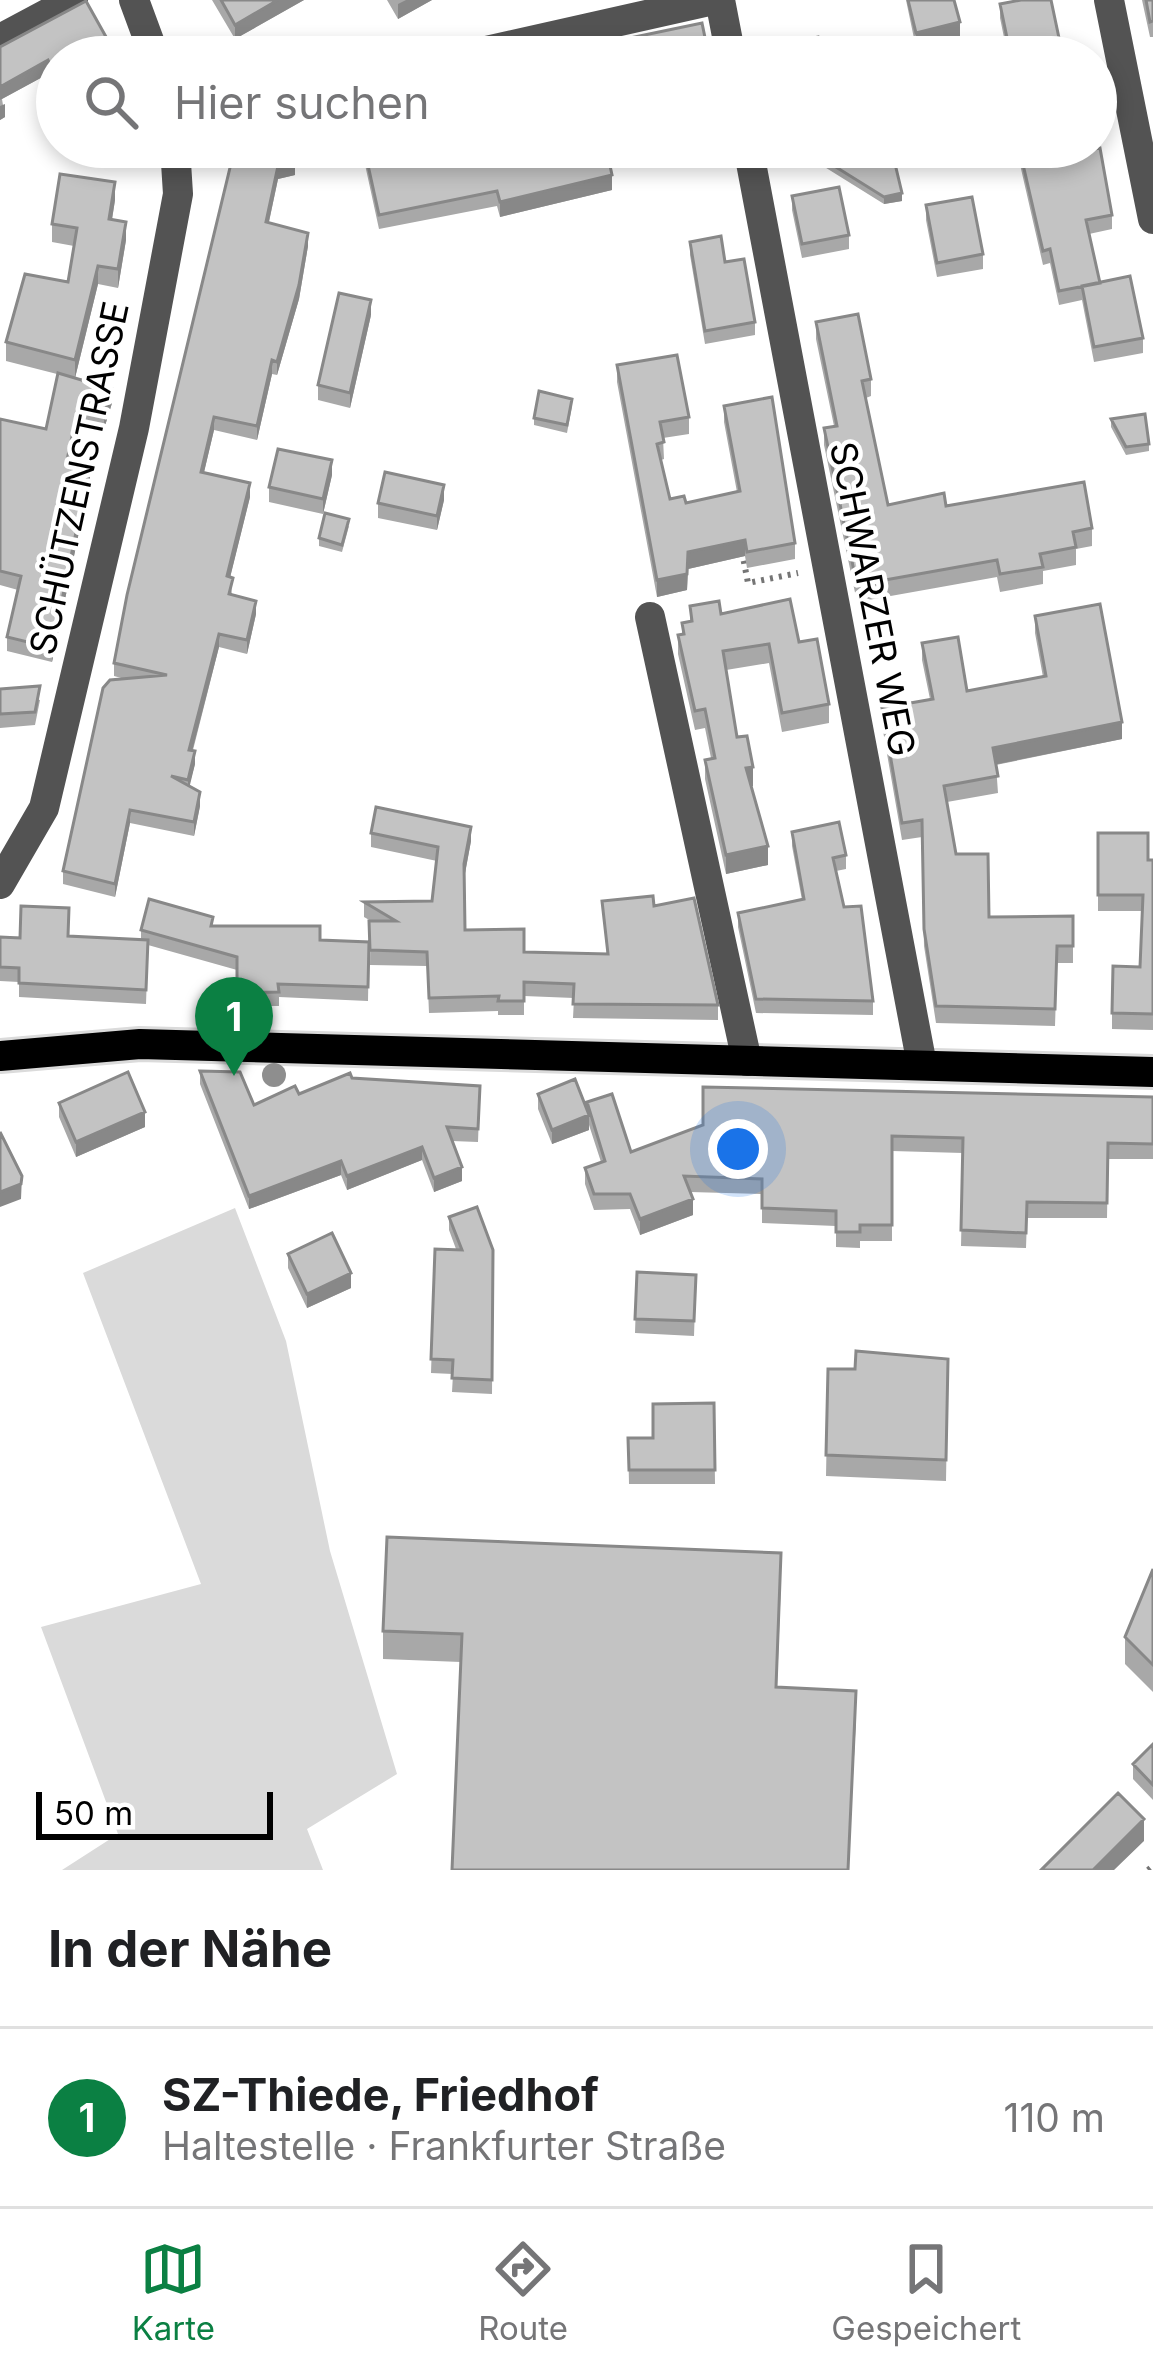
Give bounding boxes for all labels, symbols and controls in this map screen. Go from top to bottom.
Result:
search box [36,36,1117,168]
icon: search [78,69,144,135]
text: Hier suchen [174,75,430,130]
street label: SCHÜTZENSTRASSE [20,297,138,659]
street label: SCHWARZER WEG [821,438,925,760]
pin: 1 [195,977,273,1076]
your location [708,1119,768,1179]
scale bar [36,1786,273,1839]
text: 50 m [54,1793,133,1833]
text: In der Nähe [48,1918,332,1979]
text: SZ-Thiede, Friedhof [162,2067,599,2122]
text: 1 [79,2094,95,2141]
text: 110 m [1004,2094,1105,2141]
text: Haltestelle · Frankfurter Straße [162,2122,726,2169]
tab: Karte [132,2236,215,2348]
tab: Route [478,2236,568,2348]
tab: Gespeichert [831,2236,1021,2348]

